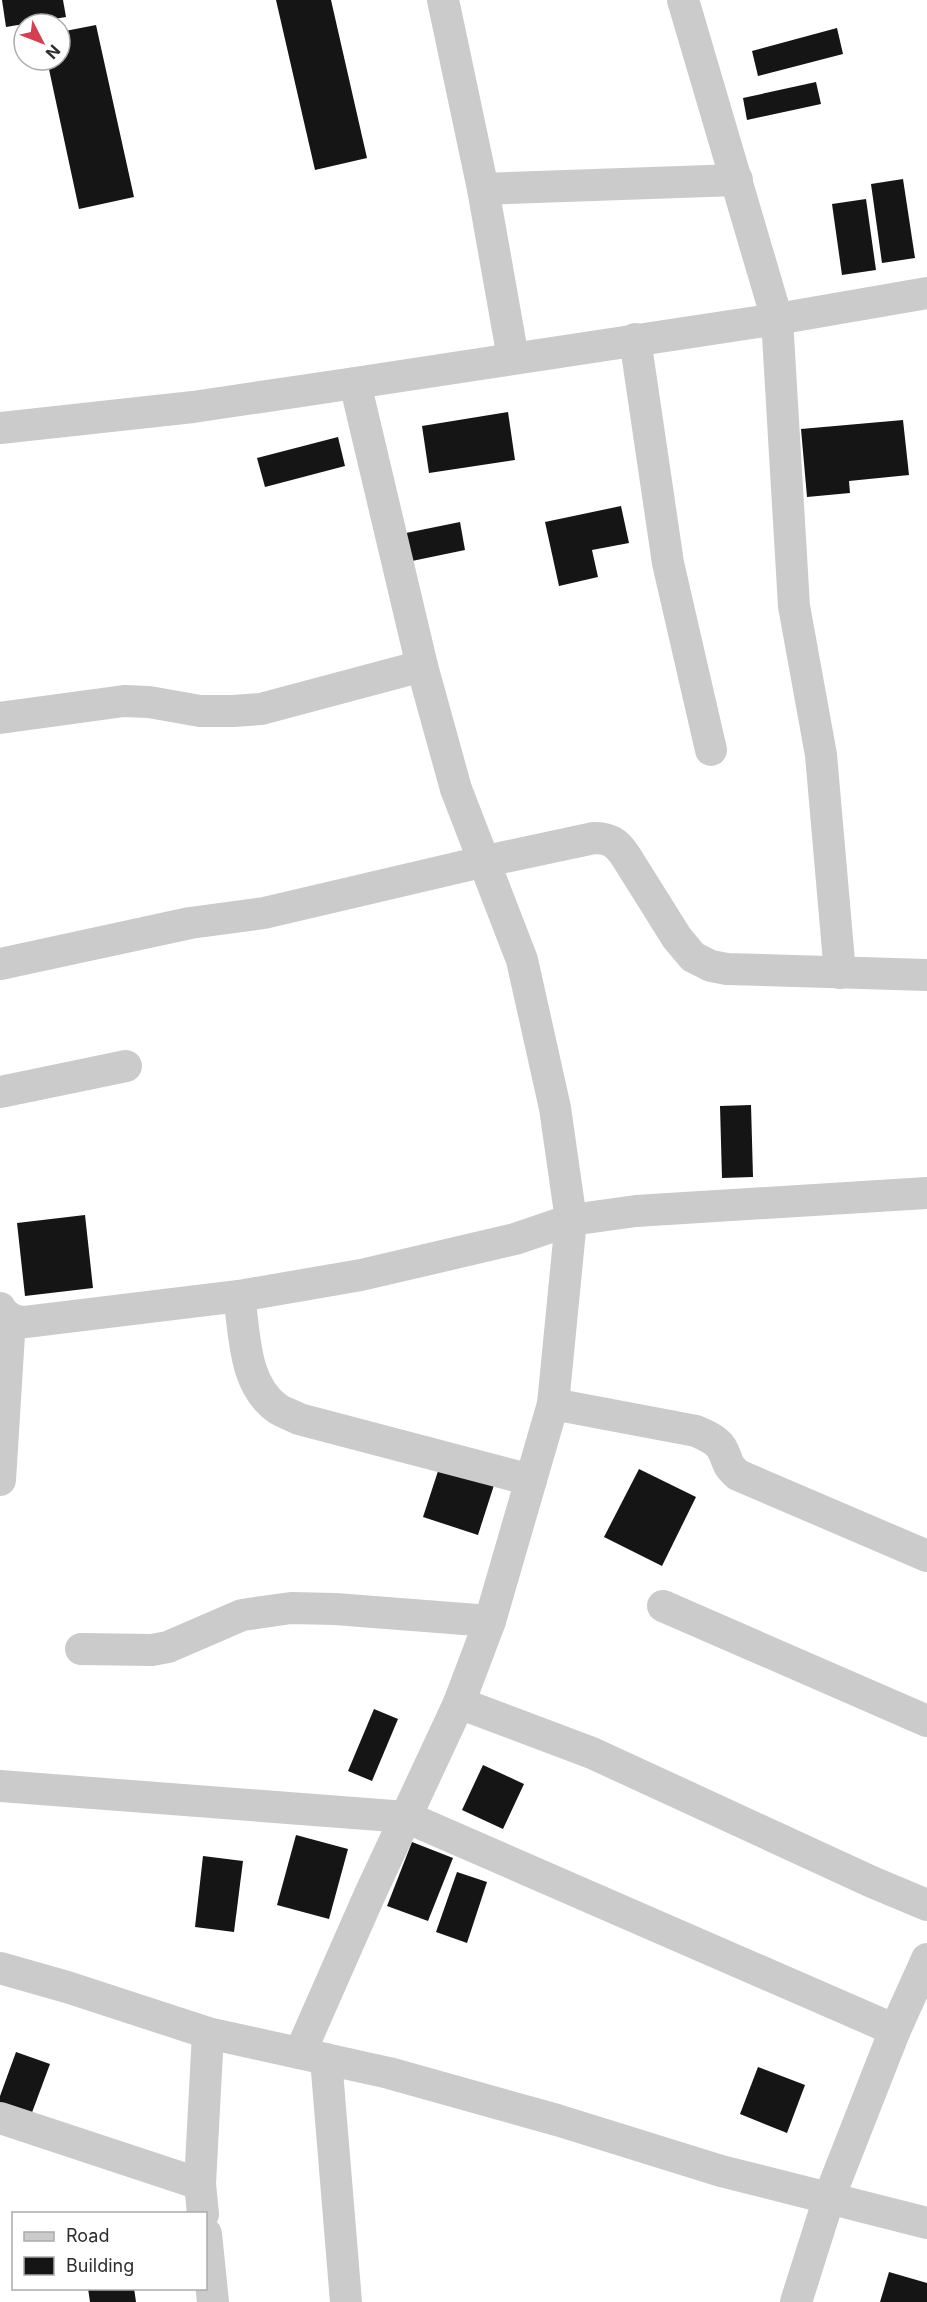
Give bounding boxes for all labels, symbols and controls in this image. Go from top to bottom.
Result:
north arrow [12,12,72,72]
text: N [42,41,65,63]
legend [12,2212,207,2290]
text: Road [66,2225,109,2246]
text: Building [66,2255,134,2276]

